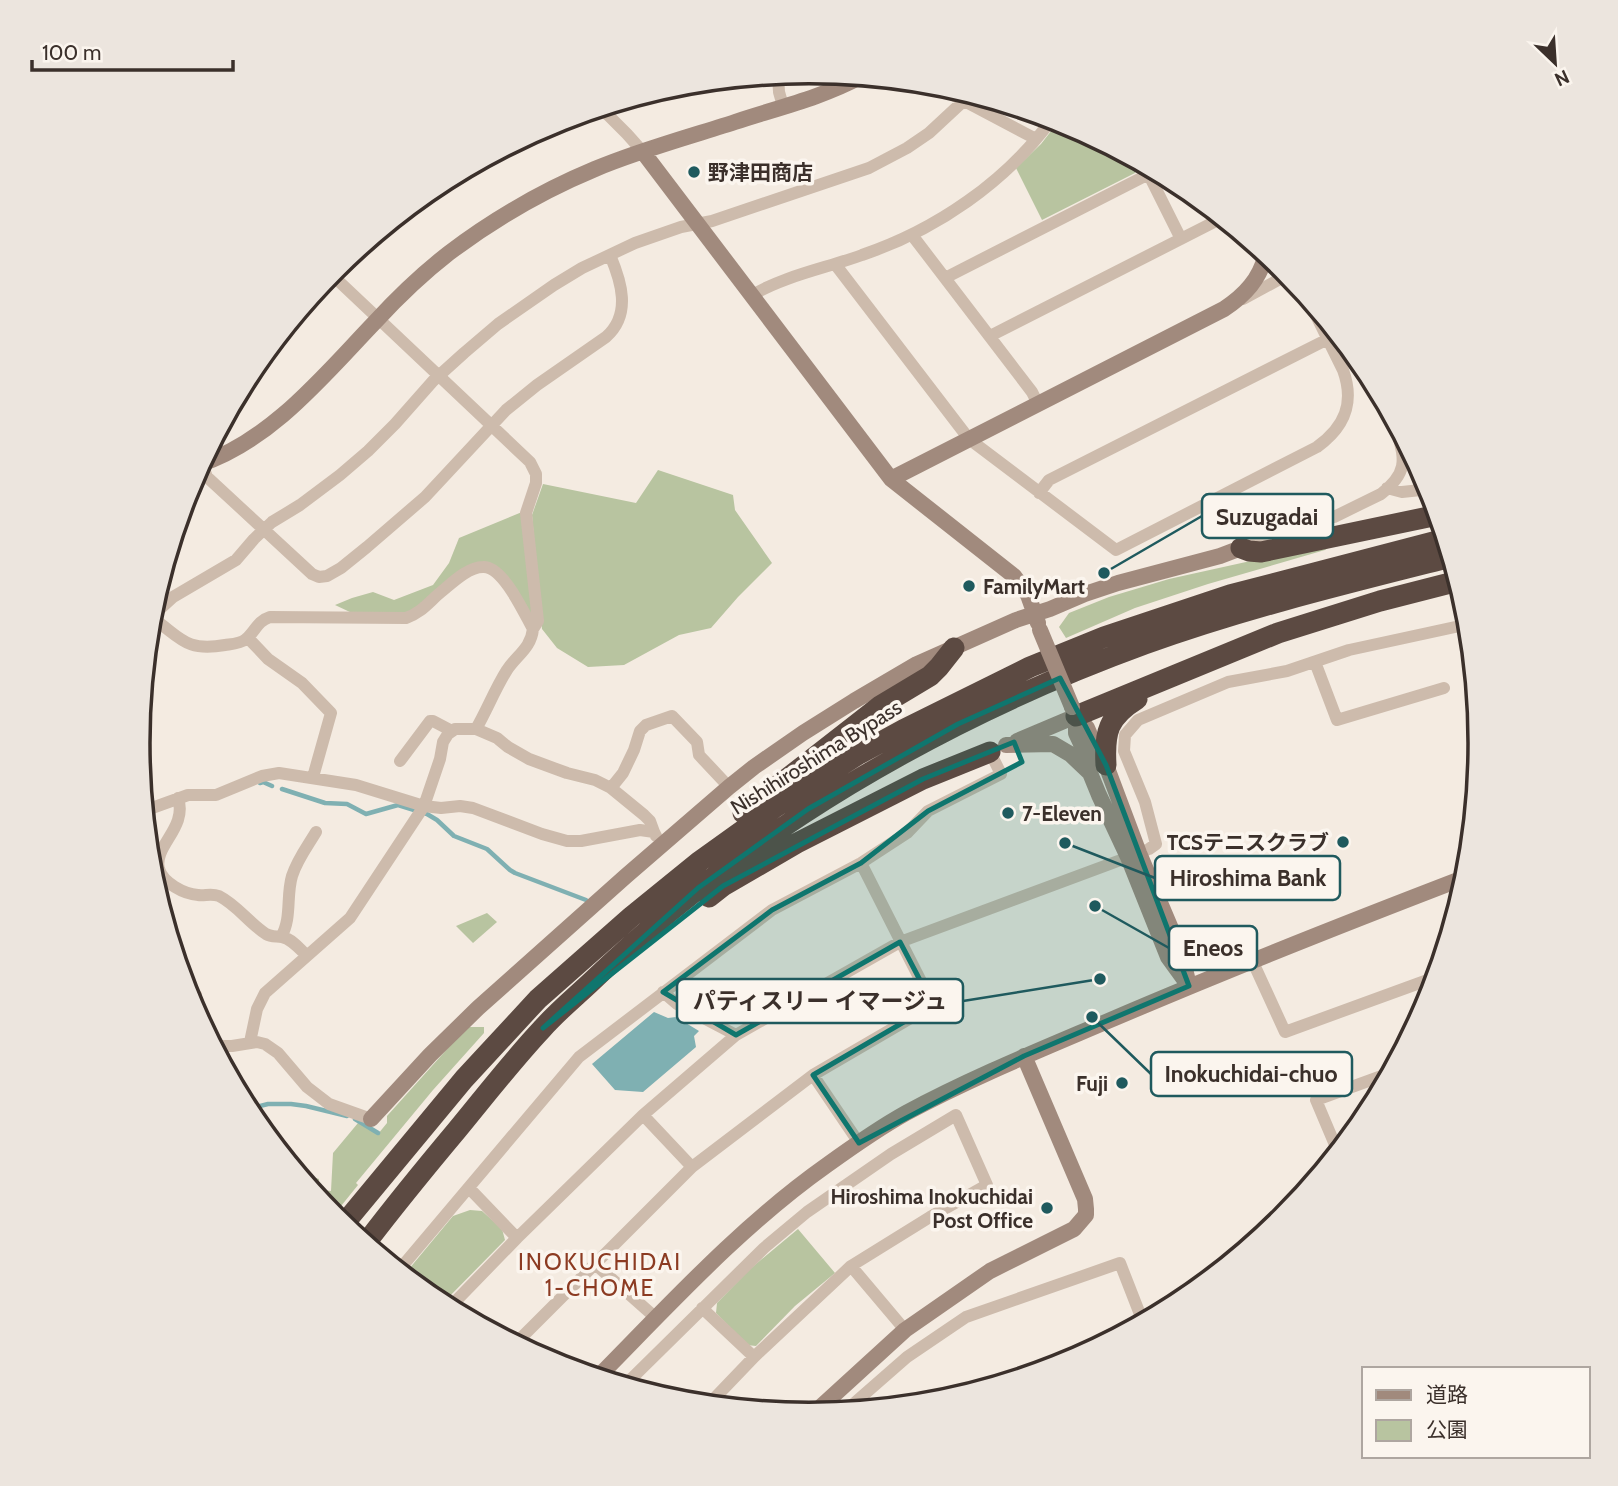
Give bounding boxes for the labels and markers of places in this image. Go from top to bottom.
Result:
place label: 野津田商店 [708,160,813,185]
marker: 野津田商店 [686,164,702,180]
callout: Suzugadai [1202,494,1333,538]
place label: FamilyMart [983,574,1085,599]
marker: FamilyMart [961,578,977,594]
place label: 7-Eleven [1022,801,1102,826]
marker: 7-Eleven [1000,805,1016,821]
place label: TCSテニスクラブ [1167,830,1329,855]
marker: TCSテニスクラブ [1335,834,1351,850]
callout: Hiroshima Bank [1155,856,1340,900]
callout: Eneos [1169,926,1257,970]
callout: パティスリー イマージュ [677,979,963,1023]
callout: Inokuchidai-chuo [1151,1052,1352,1096]
place label: Fuji [1076,1071,1108,1096]
marker: Fuji [1114,1075,1130,1091]
place label: Hiroshima Inokuchidai Post Office [830,1184,1033,1233]
marker: Hiroshima Inokuchidai Post Office [1039,1200,1055,1216]

